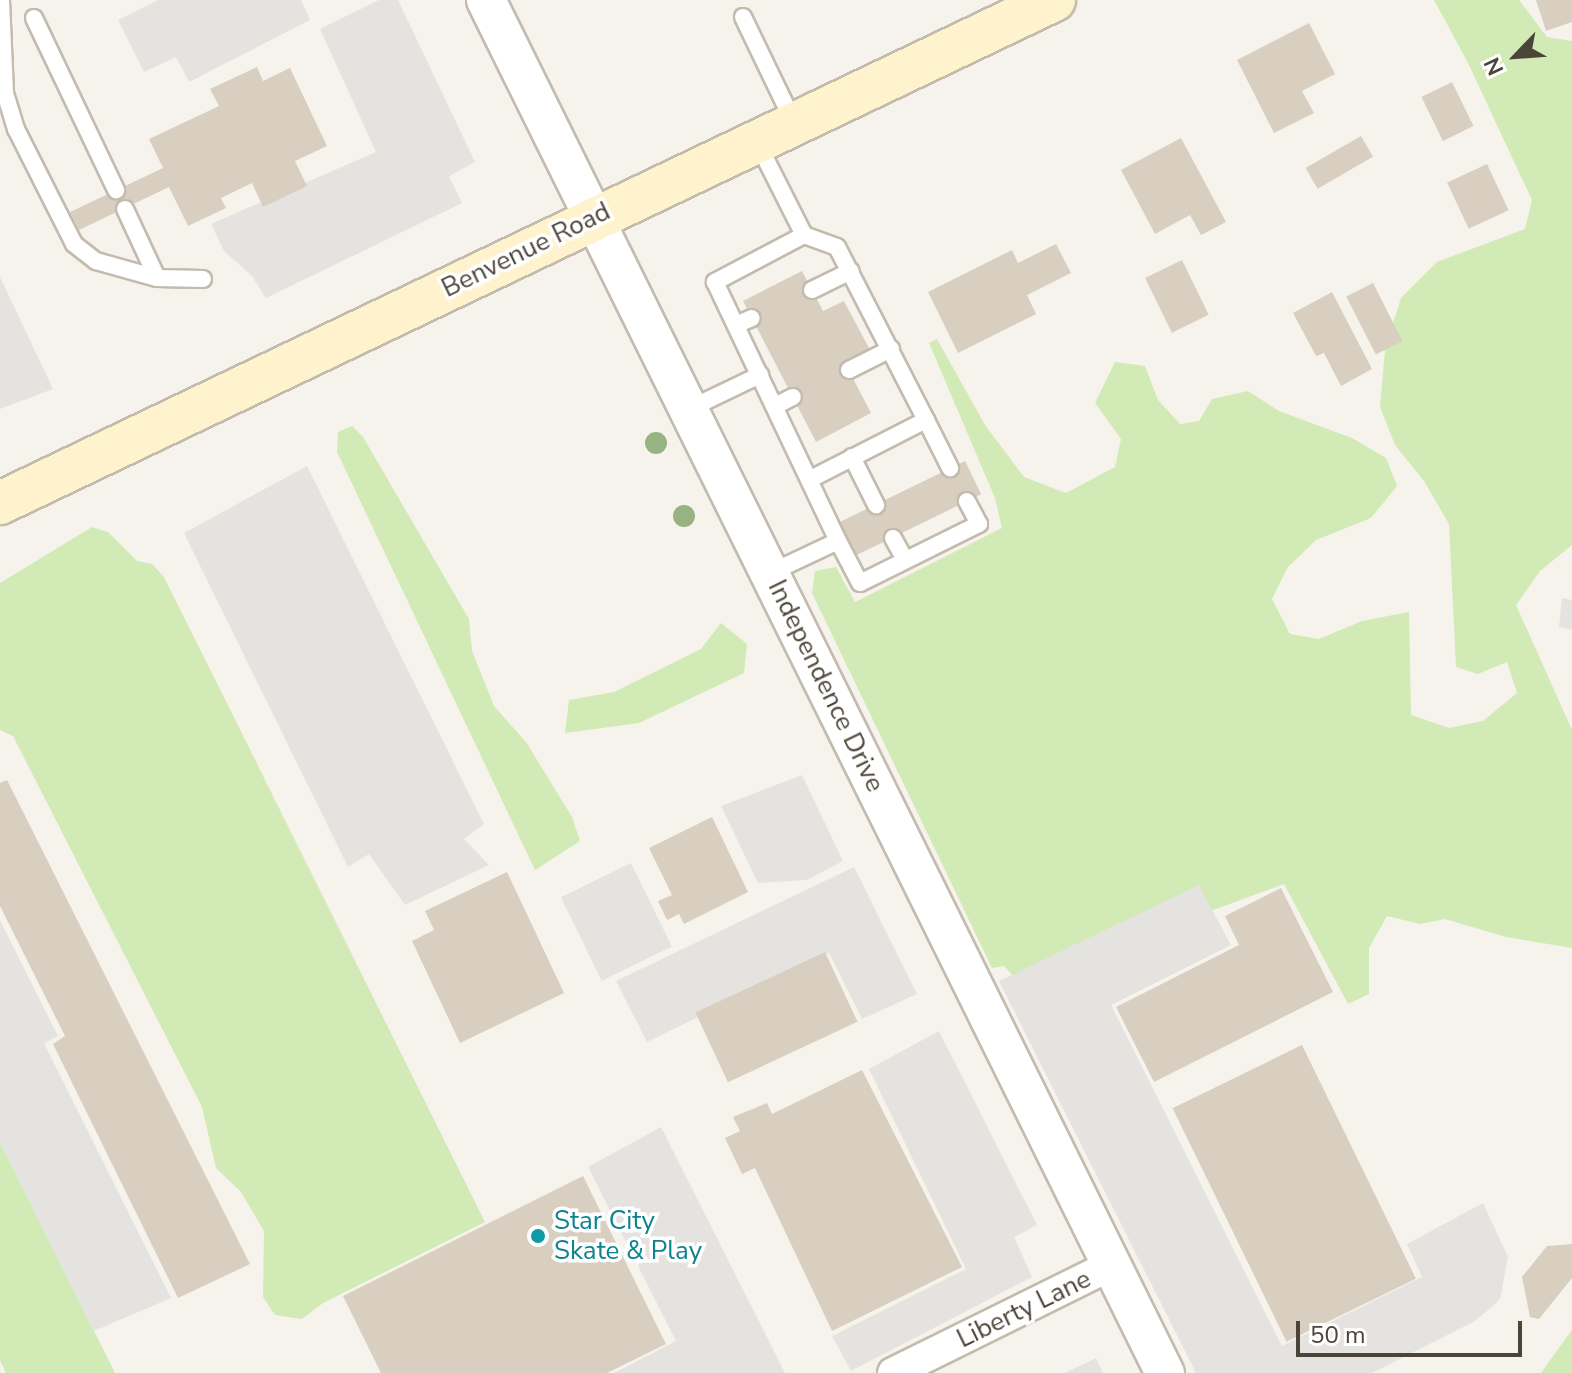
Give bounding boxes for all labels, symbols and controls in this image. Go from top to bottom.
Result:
north arrow [1476,16,1556,96]
text: N [1477,52,1511,80]
street label: Benvenue Road [437,196,615,304]
street label: Independence Drive [761,575,891,797]
place label: Star City Skate & Play [554,1205,702,1266]
marker: Star City Skate & Play [529,1227,547,1245]
street label: Liberty Lane [952,1263,1096,1355]
scale bar [1300,1305,1526,1355]
text: 50 m [1310,1319,1366,1351]

